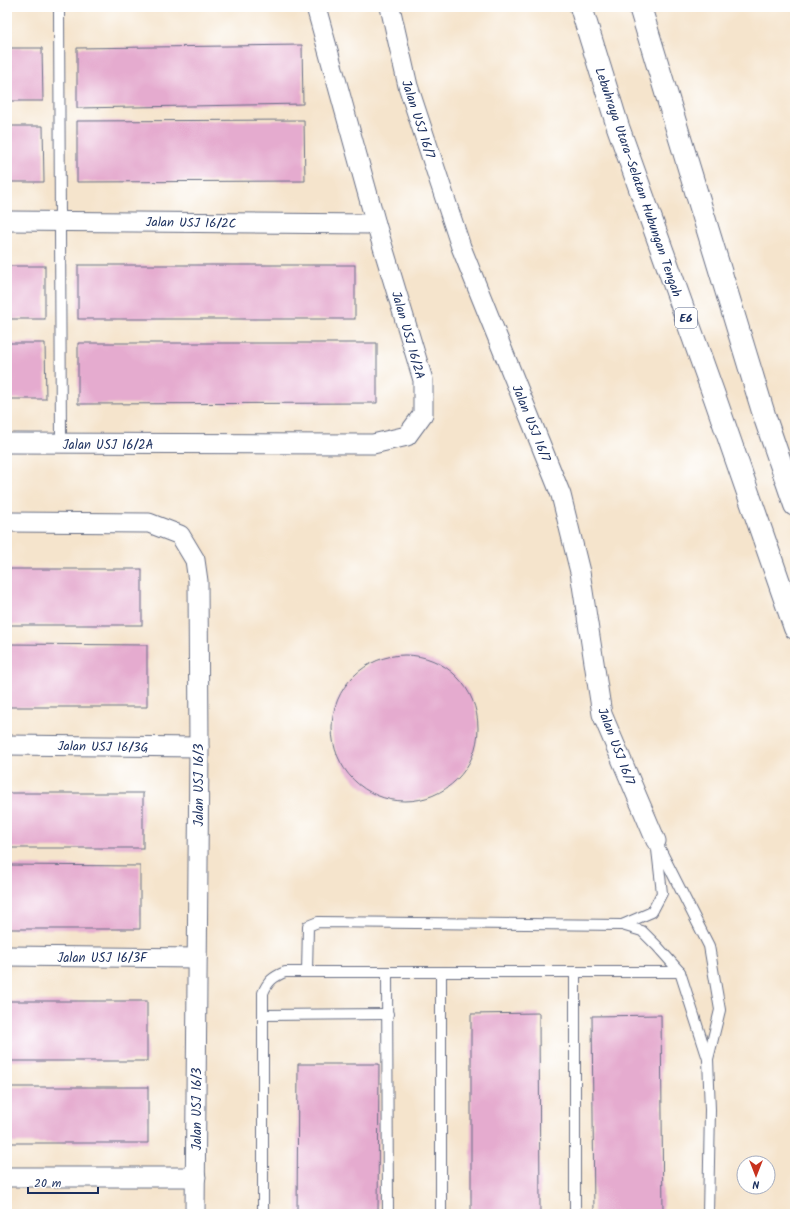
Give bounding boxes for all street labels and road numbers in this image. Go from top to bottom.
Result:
street label: Lebuhraya Utara–Selatan Hubungan Tengah [588,65,687,300]
street label: Jalan USJ 16/7 [395,77,440,162]
street label: Jalan USJ 16/2C [145,212,237,235]
street label: Jalan USJ 16/2A [385,289,430,382]
road number: E6 [675,308,697,328]
street label: Jalan USJ 16/7 [506,382,556,466]
street label: Jalan USJ 16/2A [63,435,154,456]
street label: Jalan USJ 16/7 [591,705,640,789]
street label: Jalan USJ 16/3G [57,736,149,759]
street label: Jalan USJ 16/3 [189,744,210,826]
street label: Jalan USJ 16/3F [57,948,148,969]
street label: Jalan USJ 16/3 [187,1068,208,1150]

